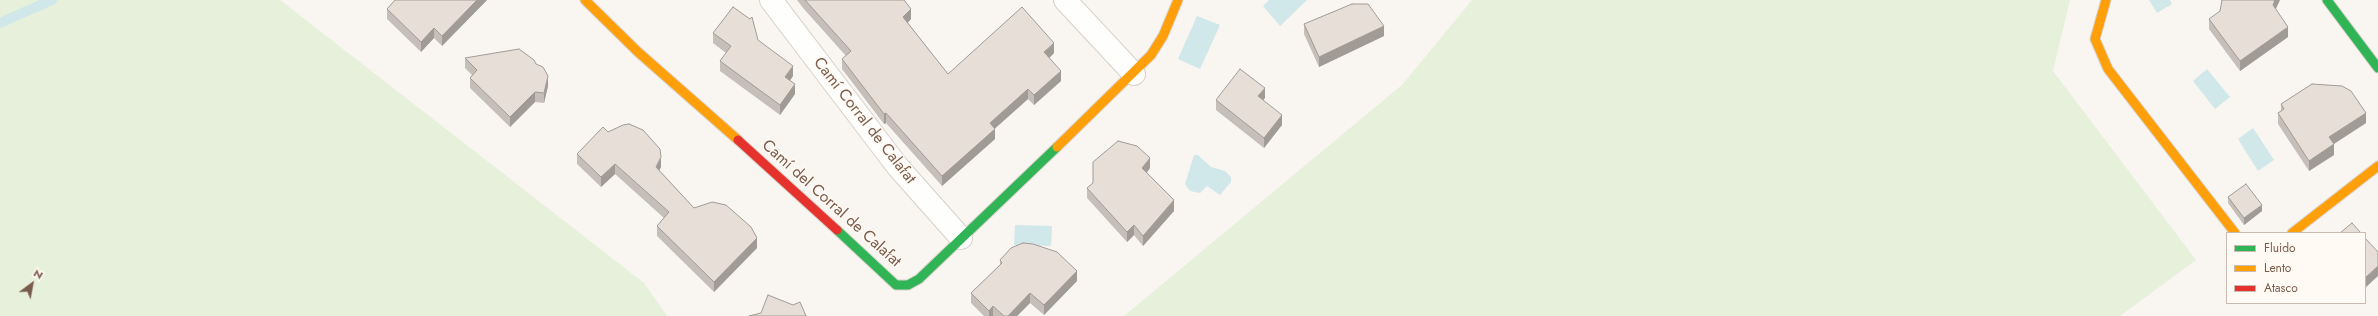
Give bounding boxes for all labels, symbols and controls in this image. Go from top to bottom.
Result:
street label: Camí Corral de Calafat [809,54,919,188]
street label: Camí del Corral de Calafat [757,136,905,272]
legend [2226,232,2366,304]
text: Fluido [2264,239,2296,257]
text: Lento [2264,259,2291,277]
north arrow [12,264,52,304]
text: N [30,265,46,283]
text: Atasco [2264,279,2298,297]

